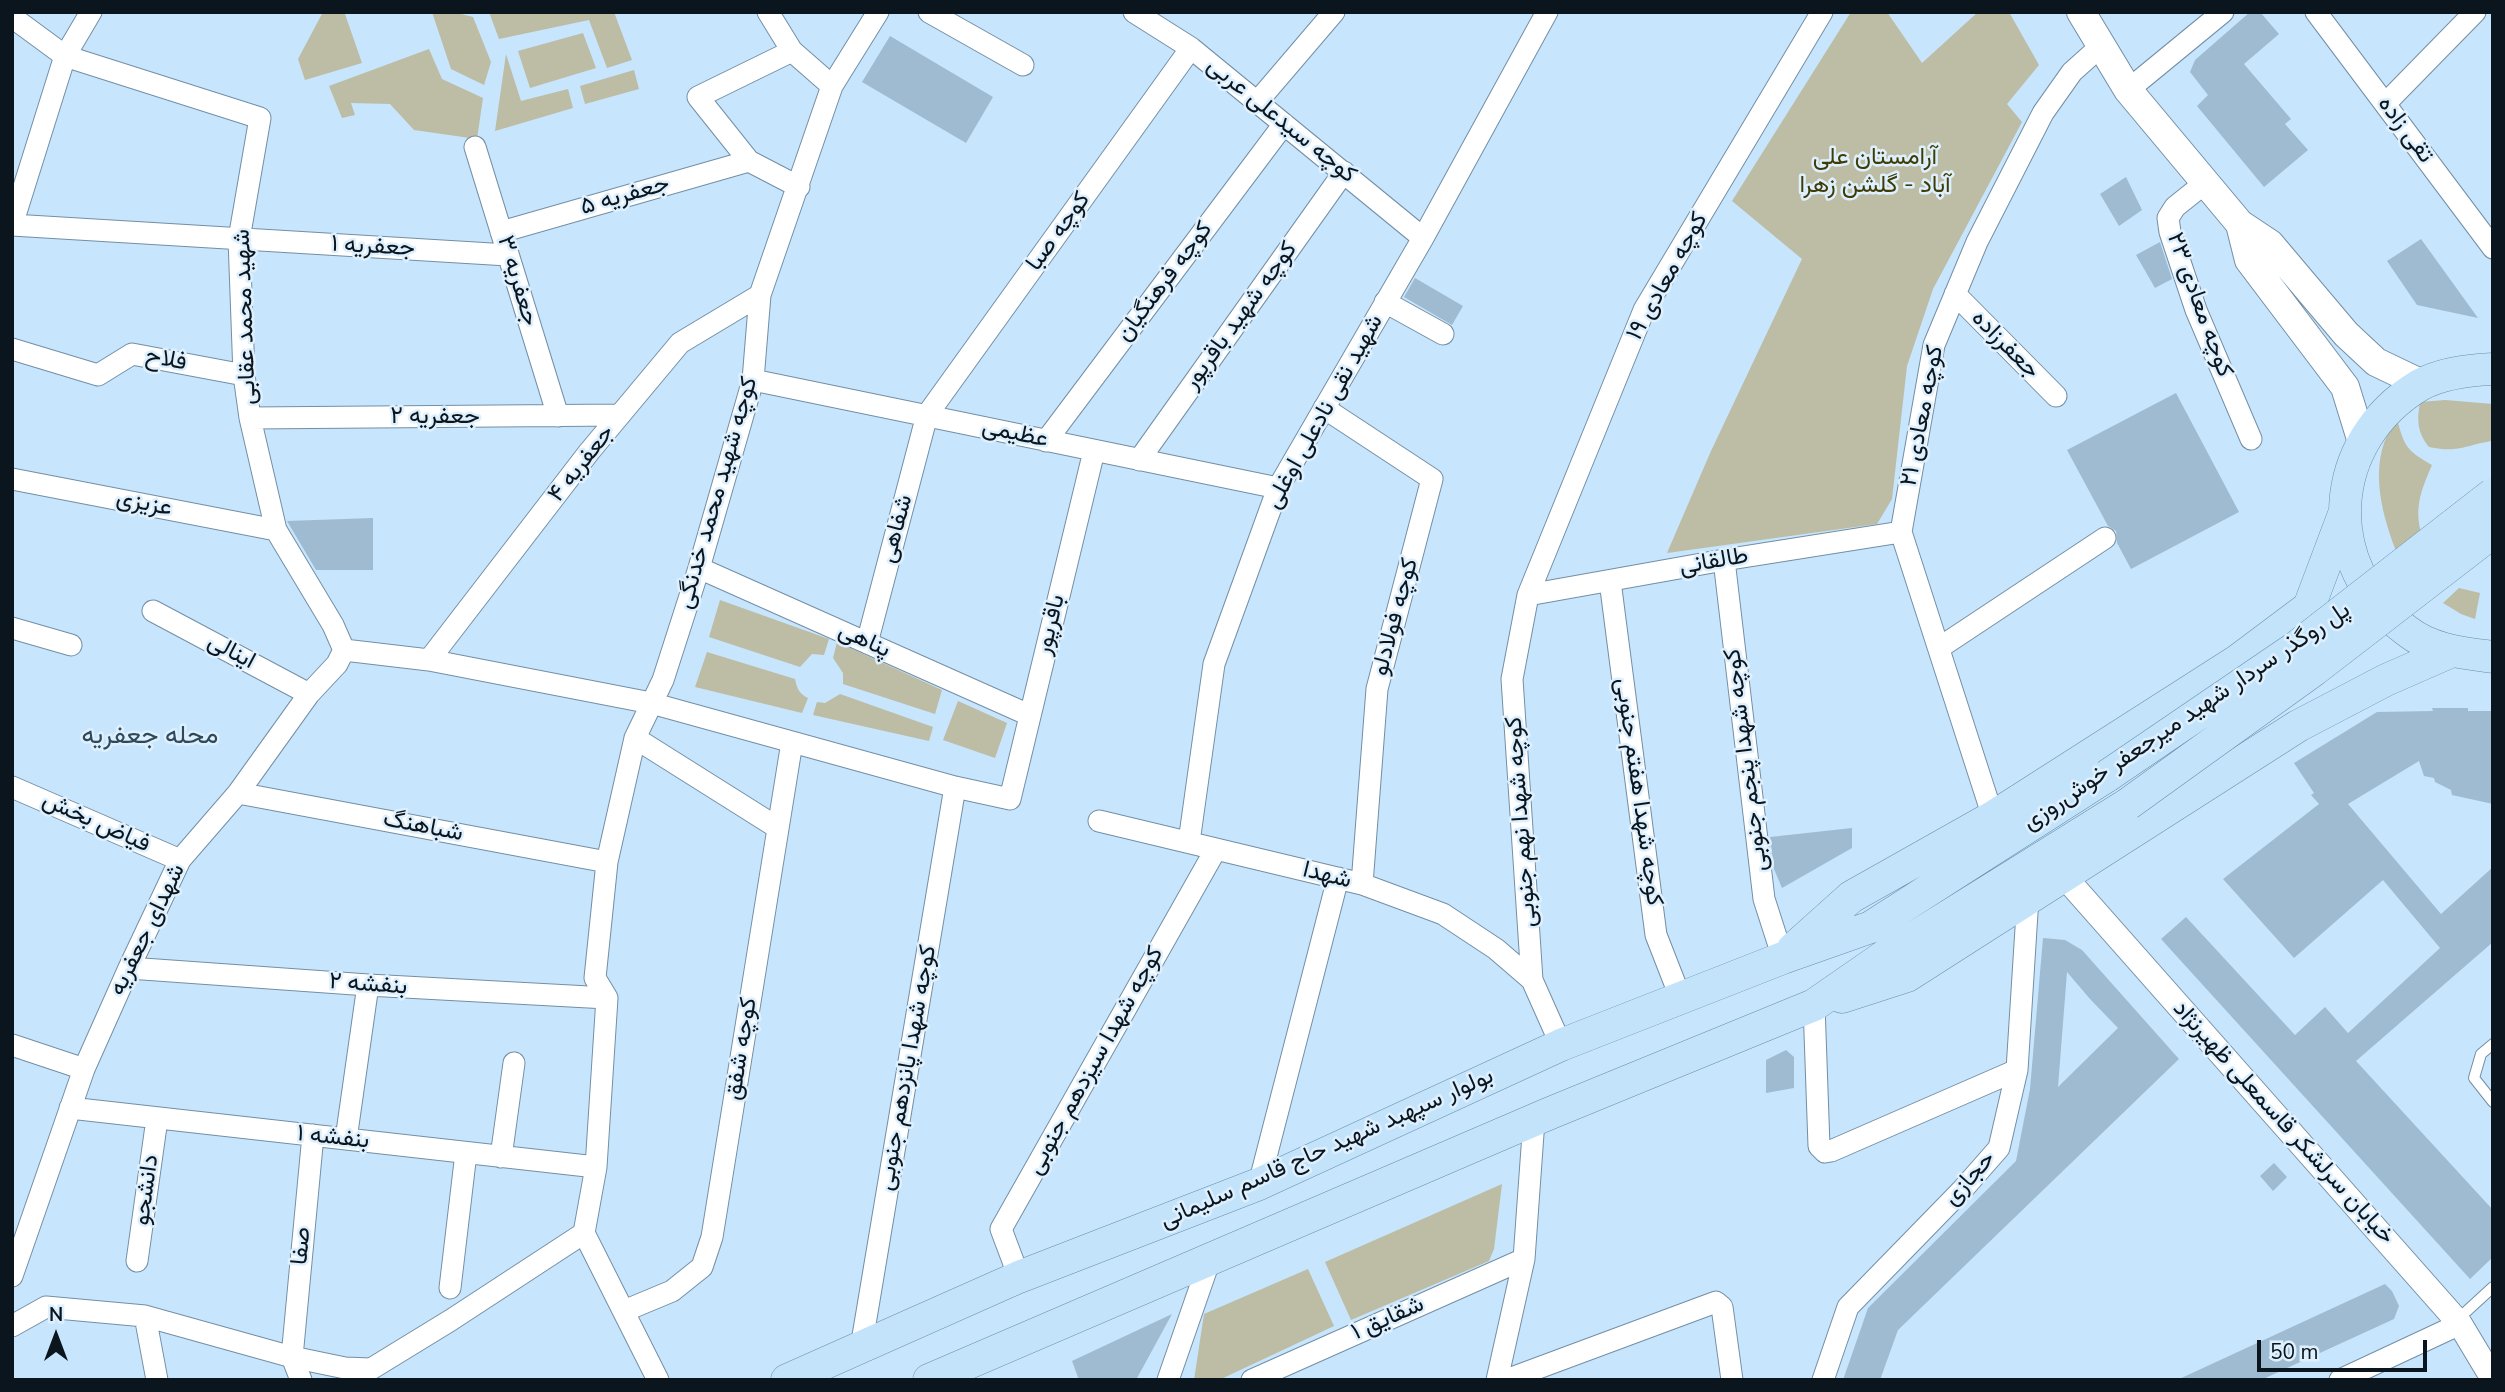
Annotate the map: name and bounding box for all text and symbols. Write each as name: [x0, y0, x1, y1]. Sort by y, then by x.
street label: کوچه سیدعلی عربی: [1200, 52, 1362, 190]
street label: تقی زاده: [2371, 91, 2439, 169]
park label: آرامستان علی آباد - گلشن زهرا: [1799, 144, 1951, 200]
street label: جعفریه ۵: [577, 170, 673, 222]
street label: کوچه صبا: [1021, 187, 1097, 277]
street label: کوچه معادی ۱۹: [1621, 208, 1715, 346]
street label: کوچه فرهنگیان: [1111, 216, 1219, 348]
street label: شهید محمد عقابی: [229, 229, 263, 405]
street label: کوچه معادی ۲۳: [2160, 229, 2238, 381]
street label: جعفریه ۱: [330, 230, 416, 264]
street label: جعفریه ۳: [490, 232, 544, 330]
street label: کوچه شهید باقرپور: [1178, 236, 1304, 396]
street label: جعفرزاده: [1965, 305, 2045, 385]
street label: شهید نقی نادعلی اوغلی: [1260, 310, 1390, 514]
street label: فلاح: [143, 342, 189, 378]
street label: کوچه معادی ۲۱: [1895, 343, 1951, 489]
street label: کوچه شهید محمد خدنگی: [671, 374, 765, 612]
street label: جعفریه ۲: [390, 403, 480, 431]
street label: عظیمی: [979, 413, 1051, 455]
street label: جعفریه ۴: [543, 419, 621, 509]
street label: عزیزی: [114, 484, 174, 524]
street label: شفاهی: [874, 492, 920, 566]
street label: طالقانی: [1677, 542, 1751, 582]
street label: کوچه فولادلو: [1367, 555, 1425, 679]
street label: باقرپور: [1030, 592, 1072, 658]
street label: پل روگذر سردار شهید میرجعفر خوش‌روزی: [2018, 596, 2356, 838]
street label: پناهی: [833, 617, 895, 665]
street label: اینالی: [202, 628, 260, 676]
street label: کوچه شهدا پنجم جنوبی: [1719, 647, 1775, 873]
street label: کوچه شهدا هفتم جنوبی: [1608, 676, 1668, 908]
street label: کوچه شهدا نهم جنوبی: [1500, 716, 1544, 928]
district label: محله جعفریه: [82, 721, 218, 753]
street label: فیاض بخش: [38, 786, 154, 860]
street label: شباهنگ: [381, 805, 465, 849]
street label: شهدا: [1300, 856, 1354, 896]
street label: شهدای جعفریه: [104, 859, 192, 1001]
street label: کوچه شهدا سیزدهم جنوبی: [1021, 942, 1171, 1180]
street label: کوچه شهدا پانزدهم جنوبی: [872, 943, 944, 1193]
street label: بنفشه ۲: [328, 968, 408, 1002]
street label: خیابان سرلشکر قاسمعلی ظهیرنژاد: [2166, 995, 2400, 1251]
street label: کوچه شفق: [720, 996, 764, 1102]
street label: بولوار سپهبد شهید حاج قاسم سلیمانی: [1156, 1062, 1498, 1236]
street label: بنفشه ۱: [295, 1120, 371, 1156]
street label: حجازی: [1938, 1146, 2002, 1212]
street label: دانشجو: [128, 1153, 166, 1227]
street label: صفا: [286, 1226, 318, 1266]
street label: شقایق ۱: [1347, 1290, 1429, 1348]
north arrow: [21, 1301, 91, 1371]
text: N: [49, 1302, 63, 1328]
scale bar: [2260, 1326, 2430, 1370]
text: 50 m: [2270, 1338, 2319, 1366]

